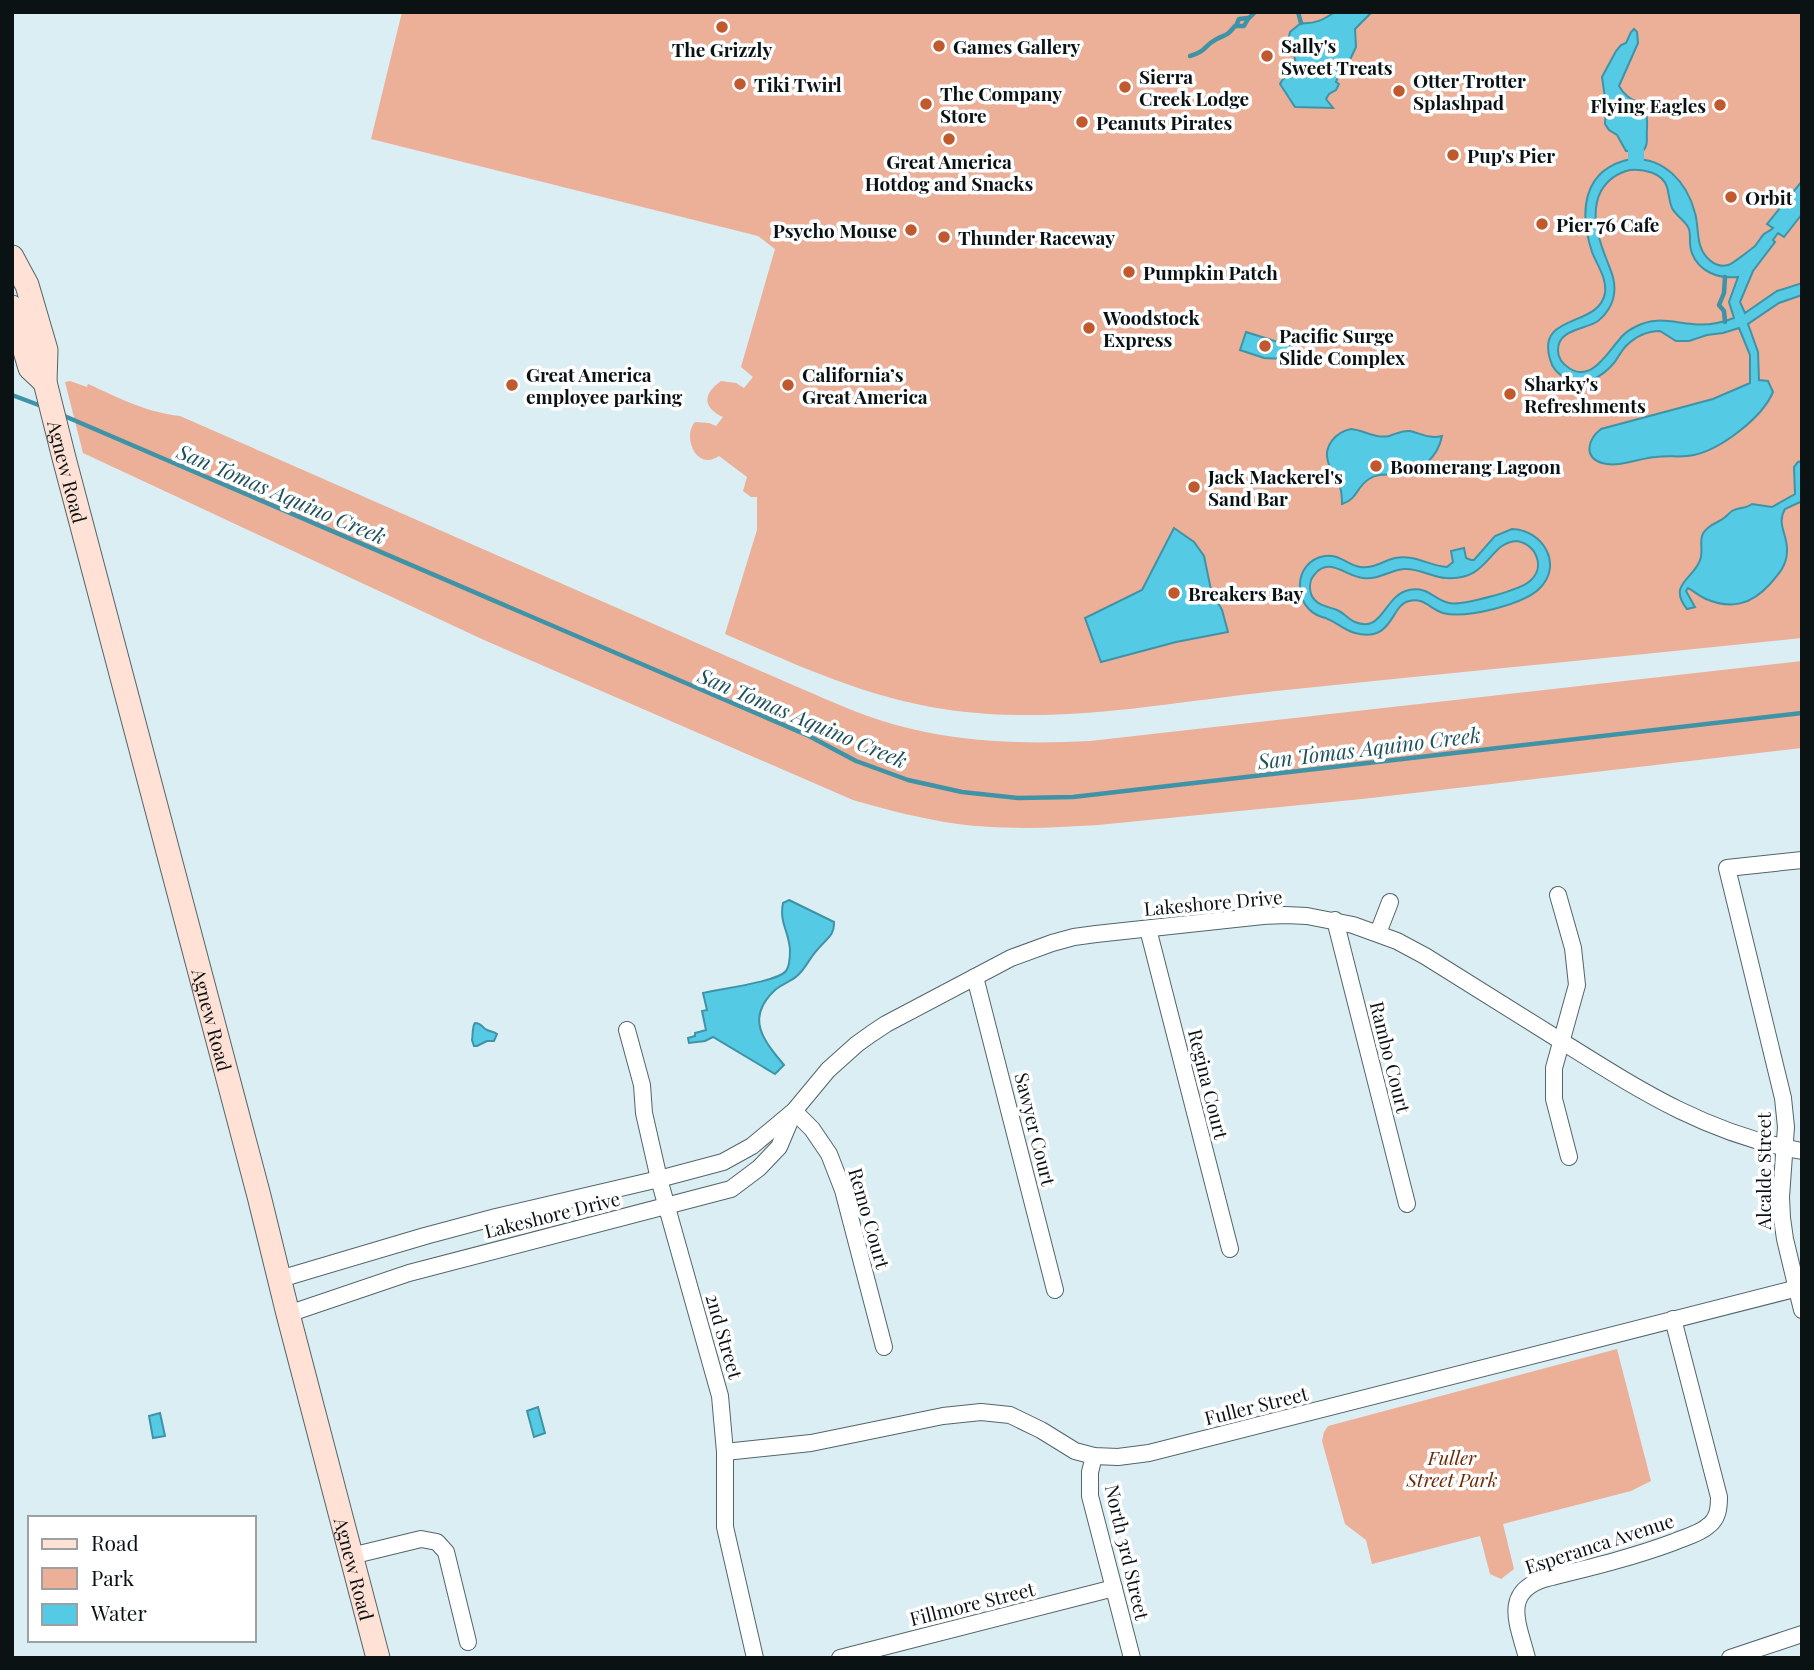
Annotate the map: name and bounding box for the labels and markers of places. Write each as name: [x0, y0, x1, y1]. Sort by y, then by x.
marker: The Grizzly: [714, 19, 730, 35]
place label: Sally's Sweet Treats: [1281, 32, 1393, 80]
place label: Games Gallery: [953, 33, 1081, 59]
place label: The Grizzly: [672, 36, 773, 62]
marker: Games Gallery: [931, 38, 947, 54]
marker: Sally's Sweet Treats: [1259, 48, 1275, 64]
place label: Sierra Creek Lodge: [1139, 63, 1249, 111]
place label: Otter Trotter Splashpad: [1413, 67, 1526, 115]
place label: Tiki Twirl: [754, 71, 842, 97]
marker: Tiki Twirl: [732, 76, 748, 92]
marker: Sierra Creek Lodge: [1117, 79, 1133, 95]
place label: The Company Store: [940, 80, 1062, 128]
marker: Otter Trotter Splashpad: [1391, 83, 1407, 99]
place label: Flying Eagles: [1590, 92, 1706, 118]
marker: The Company Store: [918, 96, 934, 112]
marker: Flying Eagles: [1712, 97, 1728, 113]
place label: Peanuts Pirates: [1096, 109, 1232, 135]
marker: Peanuts Pirates: [1074, 114, 1090, 130]
marker: Great America Hotdog and Snacks: [941, 131, 957, 147]
place label: Pup's Pier: [1467, 142, 1555, 168]
marker: Pup's Pier: [1445, 147, 1461, 163]
place label: Great America Hotdog and Snacks: [865, 148, 1033, 196]
place label: Orbit: [1745, 184, 1793, 210]
marker: Orbit: [1723, 189, 1739, 205]
place label: Pier 76 Cafe: [1556, 211, 1659, 237]
marker: Pier 76 Cafe: [1534, 216, 1550, 232]
place label: Psycho Mouse: [773, 217, 897, 243]
marker: Psycho Mouse: [903, 222, 919, 238]
place label: Thunder Raceway: [958, 224, 1115, 250]
marker: Thunder Raceway: [936, 229, 952, 245]
place label: Pumpkin Patch: [1143, 259, 1278, 285]
marker: Pumpkin Patch: [1121, 264, 1137, 280]
place label: Woodstock Express: [1102, 304, 1200, 352]
marker: Woodstock Express: [1081, 320, 1097, 336]
place label: Pacific Surge Slide Complex: [1279, 322, 1406, 370]
marker: Pacific Surge Slide Complex: [1257, 338, 1273, 354]
place label: Great America employee parking: [526, 361, 683, 409]
place label: California’s Great America: [802, 361, 928, 409]
place label: Sharky's Refreshments: [1524, 370, 1646, 418]
marker: Great America employee parking: [504, 377, 520, 393]
marker: California’s Great America: [780, 377, 796, 393]
marker: Sharky's Refreshments: [1502, 386, 1518, 402]
place label: Boomerang Lagoon: [1390, 453, 1561, 479]
marker: Boomerang Lagoon: [1368, 458, 1384, 474]
place label: Jack Mackerel's Sand Bar: [1207, 463, 1343, 511]
marker: Jack Mackerel's Sand Bar: [1186, 479, 1202, 495]
place label: Breakers Bay: [1188, 580, 1303, 606]
marker: Breakers Bay: [1166, 585, 1182, 601]

